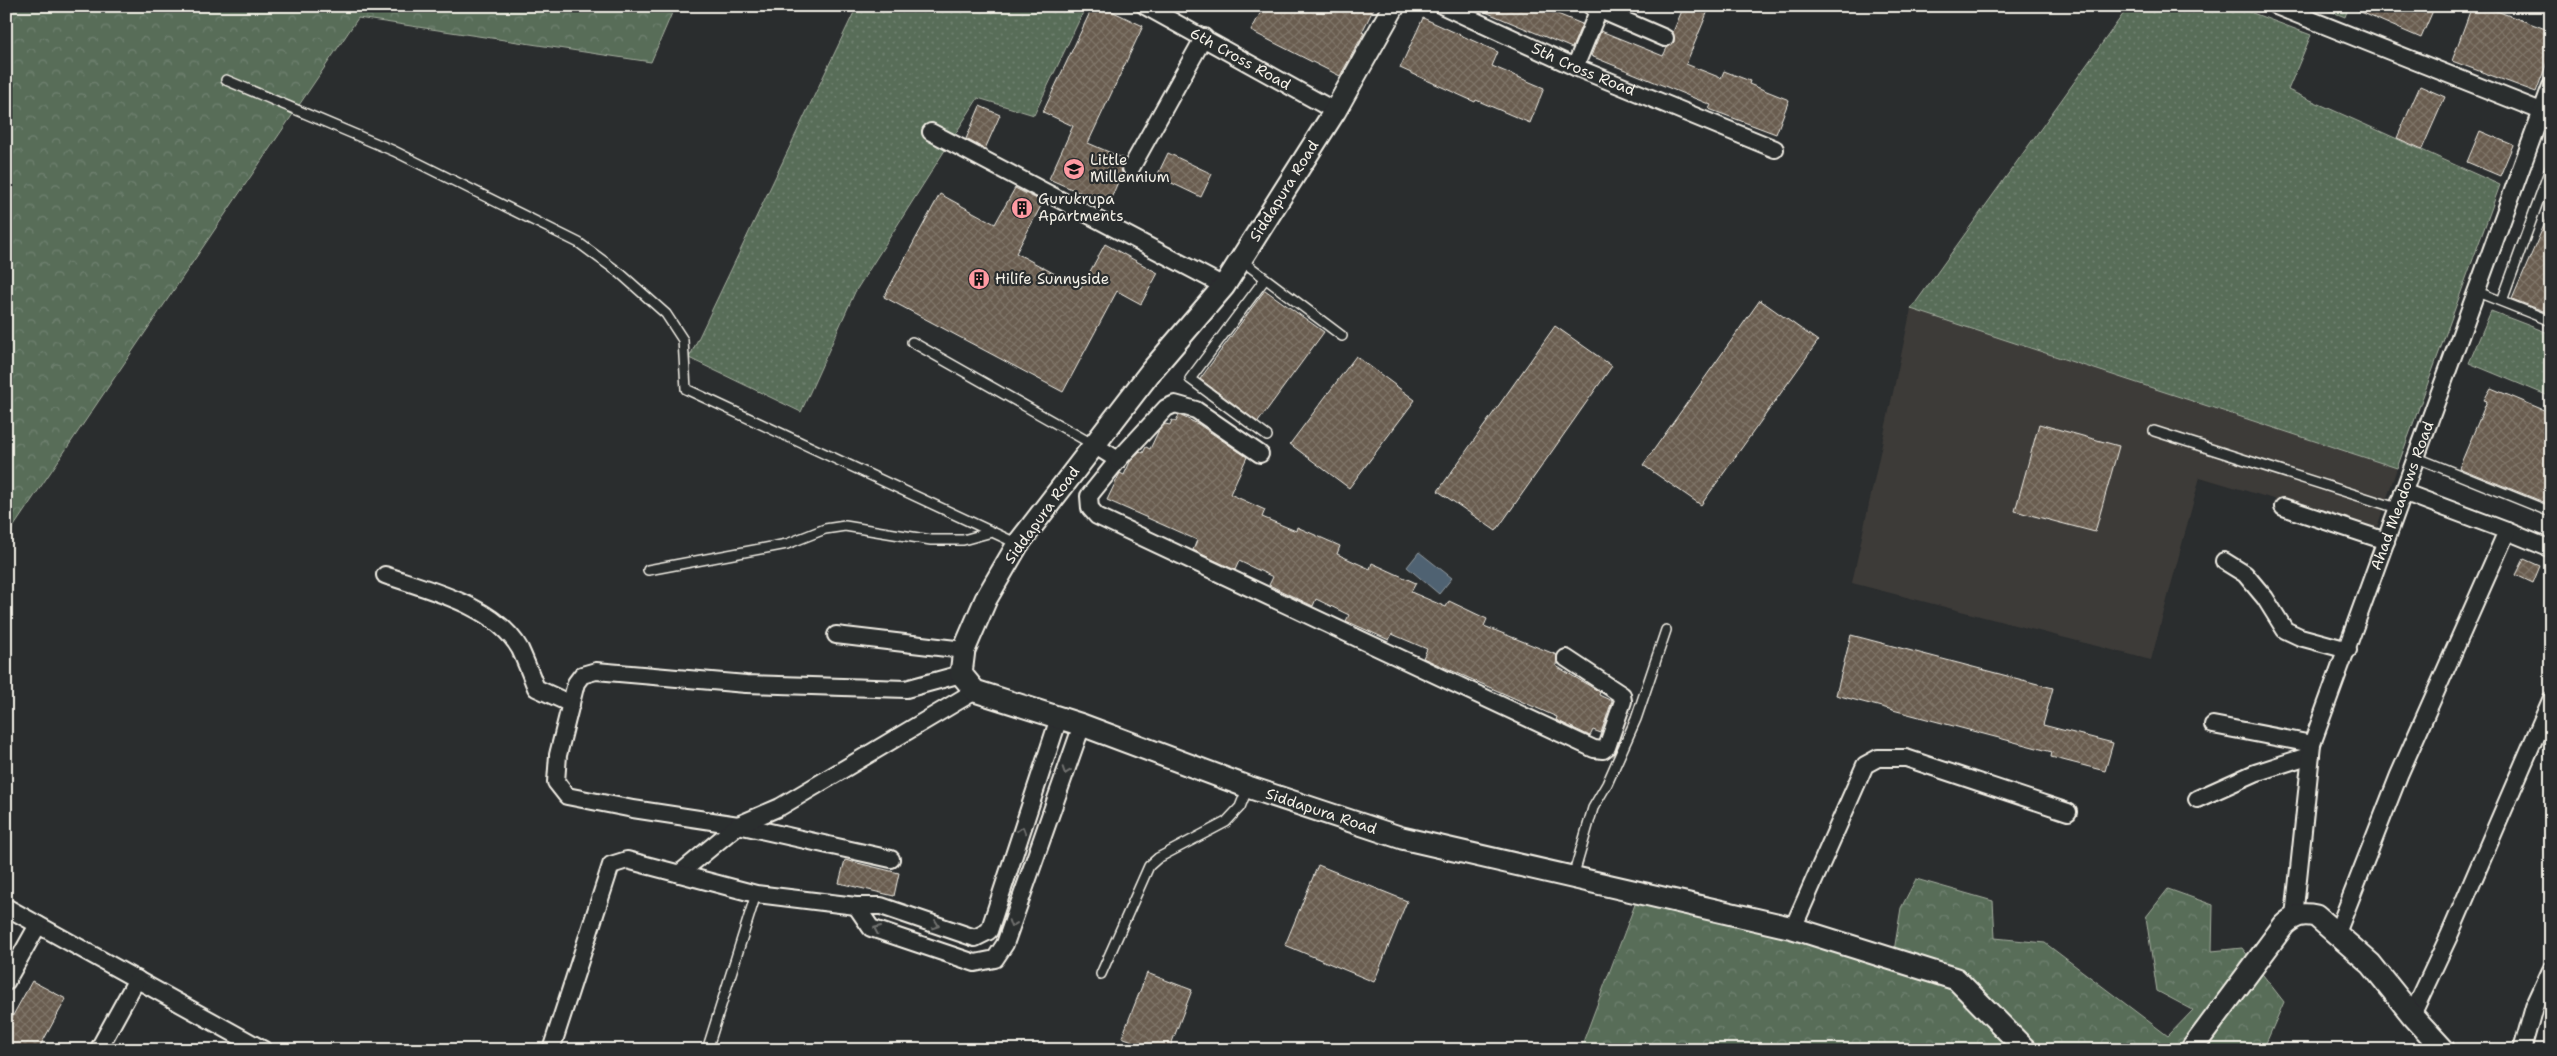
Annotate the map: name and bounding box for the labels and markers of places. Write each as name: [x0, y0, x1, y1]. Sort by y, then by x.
place label: Little Millennium: [1090, 150, 1170, 187]
school or university icon: Little Millennium: [1062, 157, 1086, 181]
place label: Gurukrupa Apartments: [1038, 189, 1124, 226]
building icon: Gurukrupa Apartments: [1010, 196, 1034, 220]
building icon: Hilife Sunnyside: [967, 267, 991, 291]
place label: Hilife Sunnyside: [995, 269, 1109, 289]

